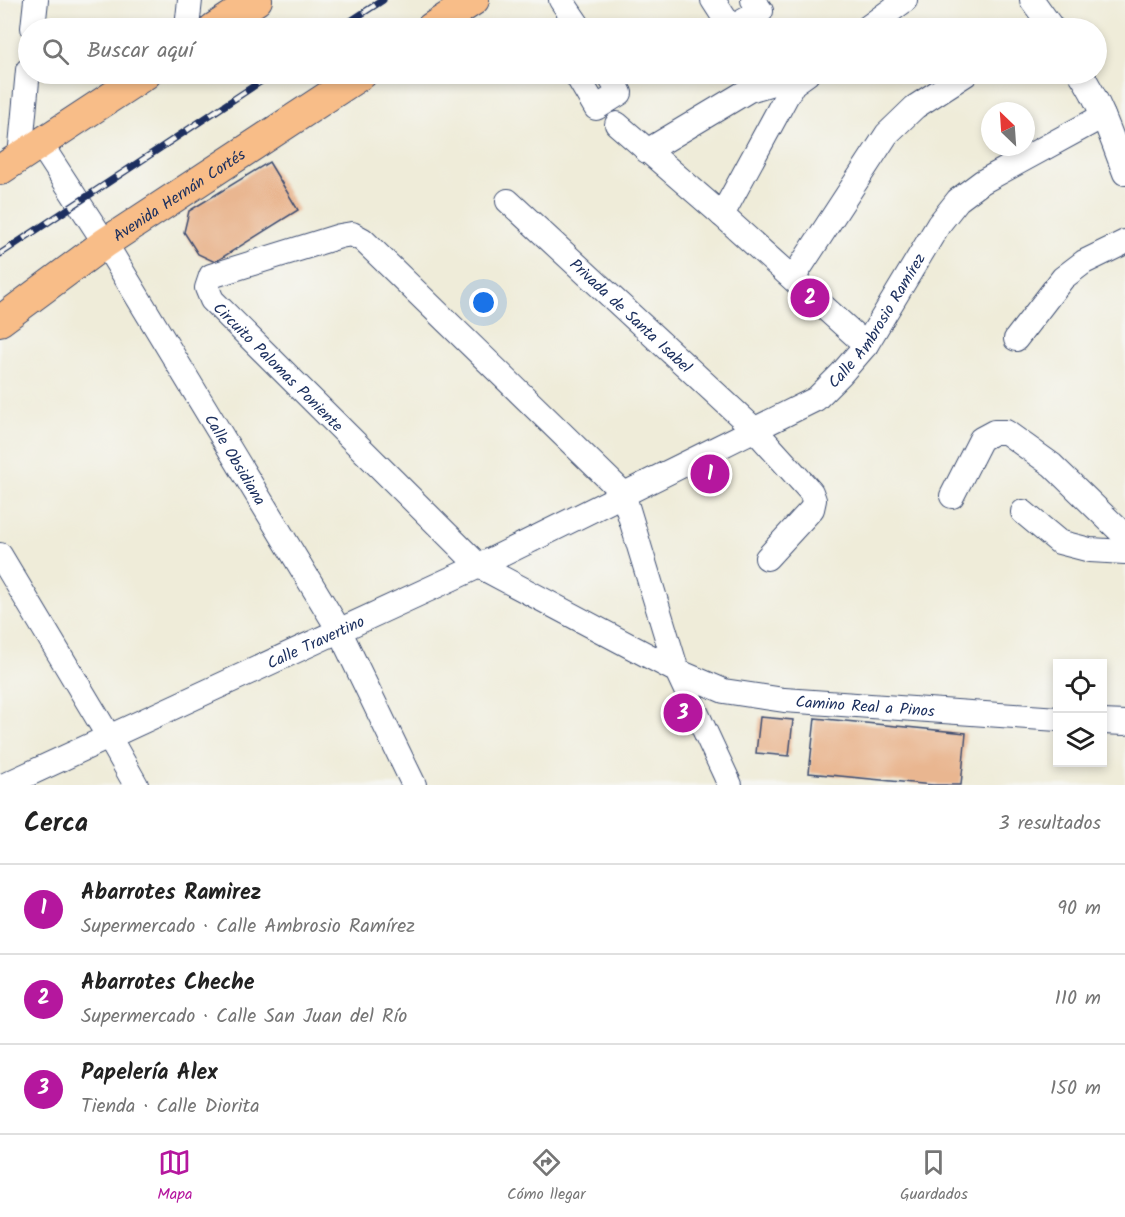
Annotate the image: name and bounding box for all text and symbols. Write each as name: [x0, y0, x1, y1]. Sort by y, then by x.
search box: [18, 18, 1107, 84]
text: Buscar aquí: [87, 34, 194, 69]
icon: search: [39, 35, 72, 68]
north arrow: [981, 102, 1035, 156]
street label: Avenida Hernán Cortés: [108, 143, 251, 249]
street label: Calle Ambrosio Ramírez: [822, 249, 933, 395]
street label: Privada de Santa Isabel: [563, 253, 697, 380]
pin: 2: [790, 276, 830, 320]
your location: [469, 288, 498, 317]
street label: Circuito Palomas Poniente: [207, 297, 349, 438]
street label: Calle Obsidiana: [197, 410, 272, 510]
pin: 1: [690, 452, 730, 496]
street label: Calle Travertino: [263, 610, 369, 676]
map controls: [1053, 659, 1107, 767]
button: locate: [1053, 659, 1107, 713]
pin: 3: [664, 690, 702, 736]
street label: Camino Real a Pinos: [795, 690, 936, 724]
button: layers: [1053, 713, 1107, 767]
text: Cerca: [24, 803, 88, 845]
text: 3 resultados: [998, 808, 1101, 840]
text: Abarrotes Ramirez: [81, 876, 261, 911]
text: 1: [40, 893, 47, 925]
text: 90 m: [1057, 893, 1101, 925]
text: Supermercado · Calle Ambrosio Ramírez: [81, 911, 415, 943]
text: Abarrotes Cheche: [81, 966, 255, 1001]
text: 2: [38, 983, 49, 1015]
text: 110 m: [1055, 983, 1101, 1015]
text: Supermercado · Calle San Juan del Río: [81, 1001, 407, 1033]
text: Papelería Alex: [81, 1056, 218, 1091]
text: 3: [38, 1073, 49, 1105]
text: 150 m: [1050, 1073, 1101, 1105]
text: Tienda · Calle Diorita: [81, 1091, 260, 1123]
tab: Mapa: [157, 1146, 192, 1207]
tab: Cómo llegar: [507, 1146, 586, 1207]
tab: Guardados: [900, 1146, 968, 1207]

